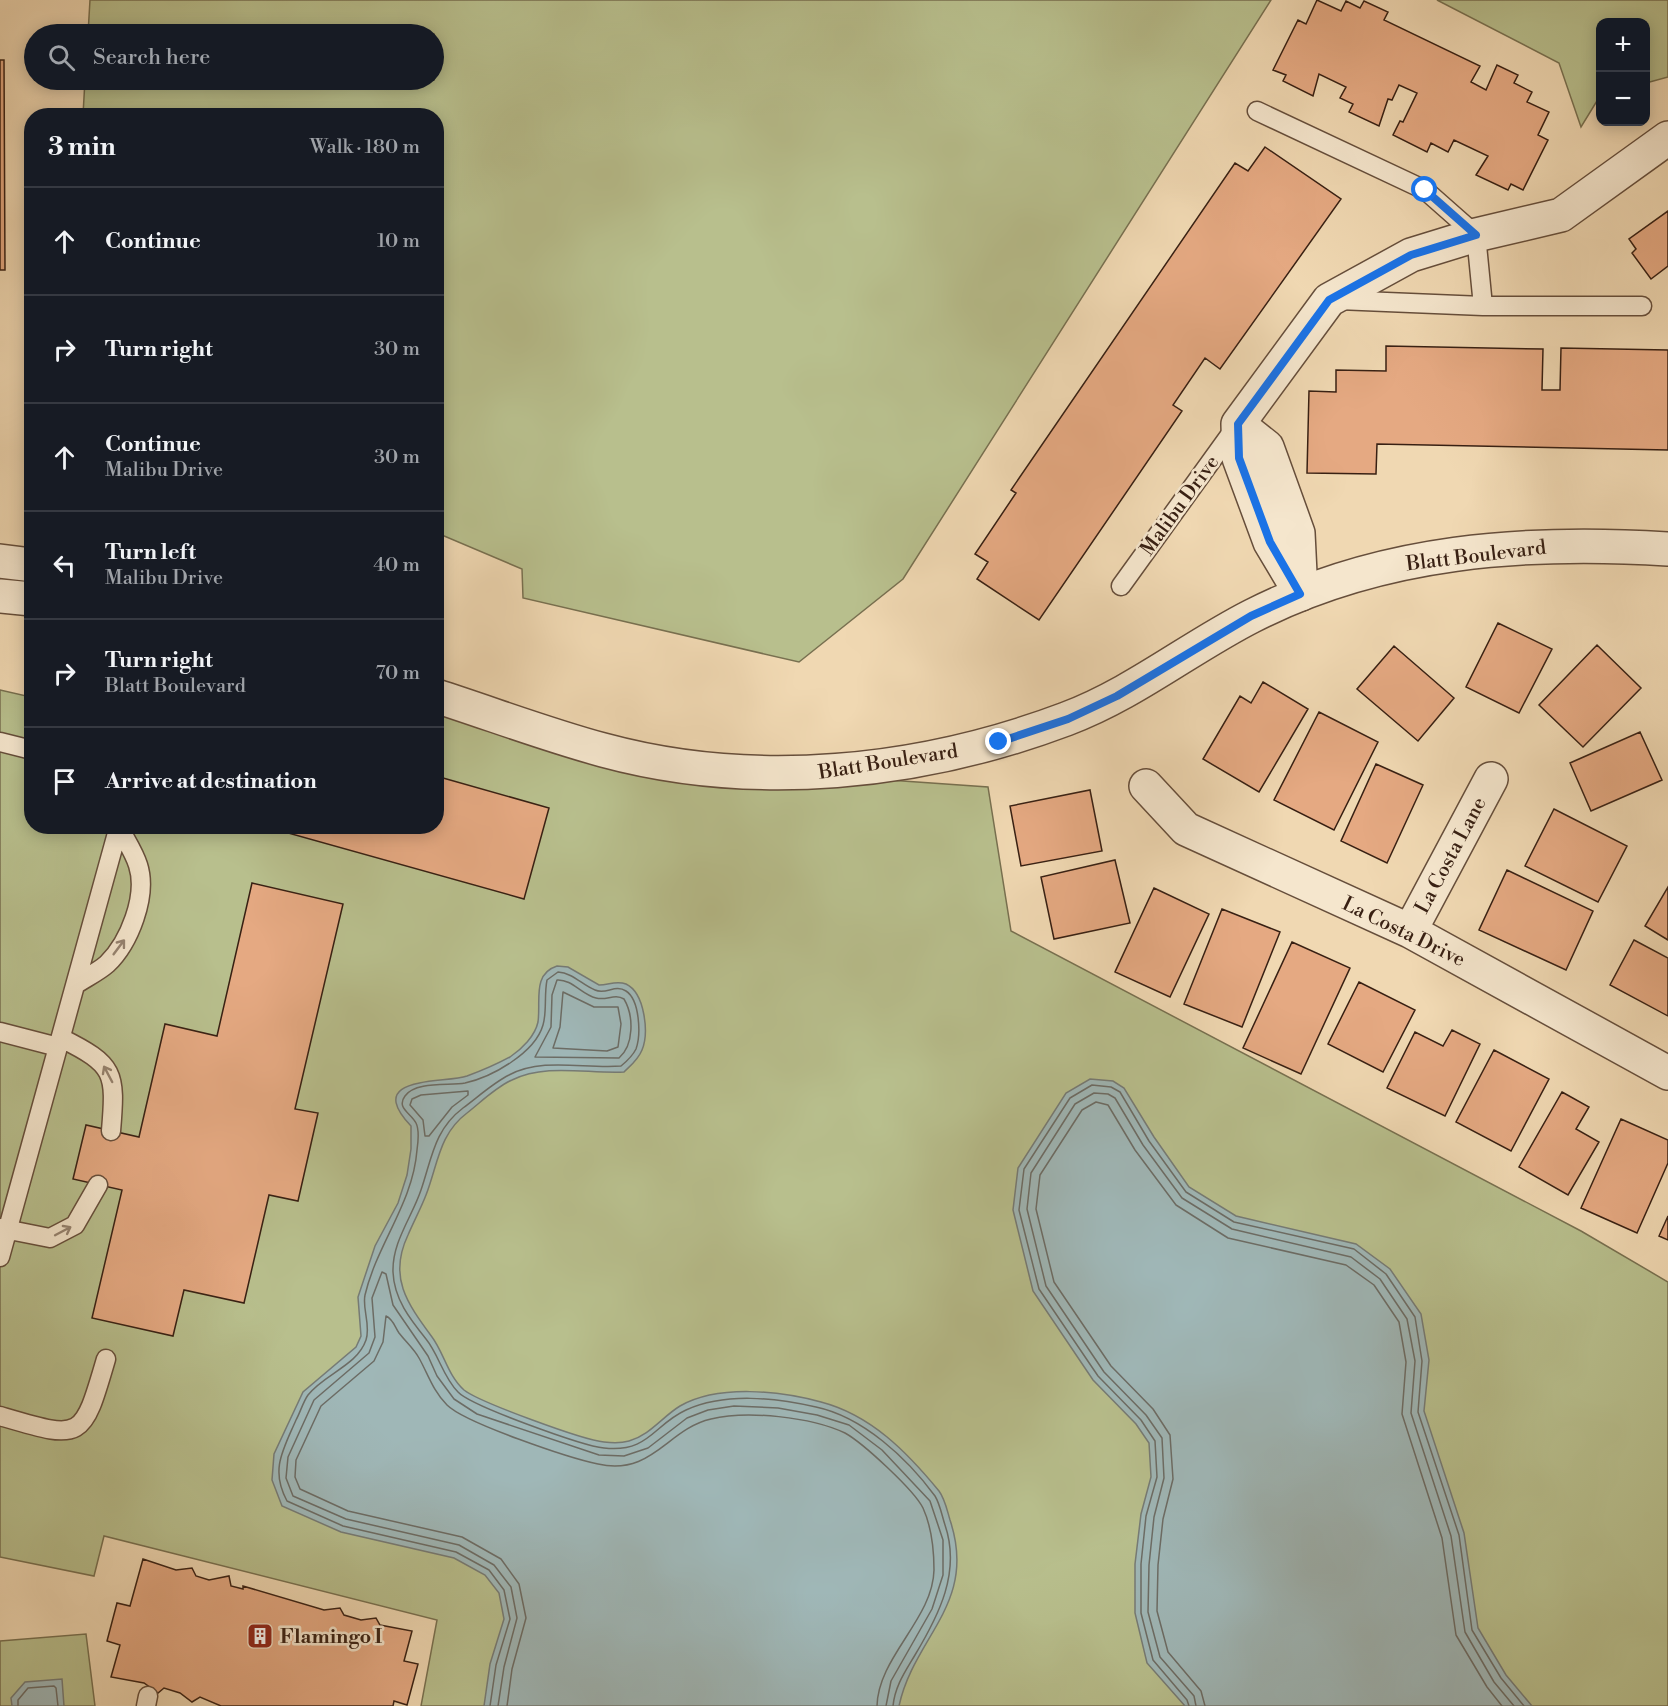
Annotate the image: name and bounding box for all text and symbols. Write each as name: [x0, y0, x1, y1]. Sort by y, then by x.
map controls: [1596, 18, 1650, 126]
button: +: [1596, 18, 1650, 72]
search box: [24, 24, 444, 90]
icon: search: [45, 41, 78, 74]
text: Search here: [93, 44, 210, 71]
button: −: [1596, 72, 1650, 126]
text: 3 min: [48, 131, 116, 163]
text: Walk · 180 m: [310, 135, 420, 160]
route start: [1411, 176, 1437, 202]
icon: ahead: [48, 225, 81, 258]
text: Continue: [105, 228, 201, 255]
text: 10 m: [377, 229, 420, 254]
icon: right: [48, 333, 81, 366]
text: Turn right: [105, 336, 213, 363]
text: 30 m: [374, 337, 420, 362]
text: Continue: [105, 431, 201, 458]
icon: ahead: [48, 441, 81, 474]
text: 30 m: [374, 445, 420, 470]
street label: Malibu Drive: [1135, 451, 1225, 561]
text: Malibu Drive: [105, 458, 223, 483]
street label: Blatt Boulevard: [1404, 535, 1548, 578]
text: Turn left: [105, 539, 196, 566]
icon: left: [48, 549, 81, 582]
text: 40 m: [373, 553, 420, 578]
text: Malibu Drive: [105, 566, 223, 591]
text: Turn right: [105, 647, 213, 674]
icon: right: [48, 657, 81, 690]
text: 70 m: [376, 661, 420, 686]
text: Blatt Boulevard: [105, 674, 246, 699]
route end: [985, 728, 1011, 754]
street label: Blatt Boulevard: [816, 739, 960, 786]
icon: arrive: [48, 765, 81, 798]
text: Arrive at destination: [105, 768, 317, 795]
street label: La Costa Lane: [1410, 793, 1493, 918]
street label: La Costa Drive: [1338, 892, 1469, 973]
one-way arrow: [113, 940, 126, 956]
one-way arrow: [102, 1065, 114, 1083]
one-way arrow: [54, 1225, 71, 1237]
building icon: Flamingo I: [245, 1621, 275, 1651]
place label: Flamingo I: [280, 1625, 383, 1650]

